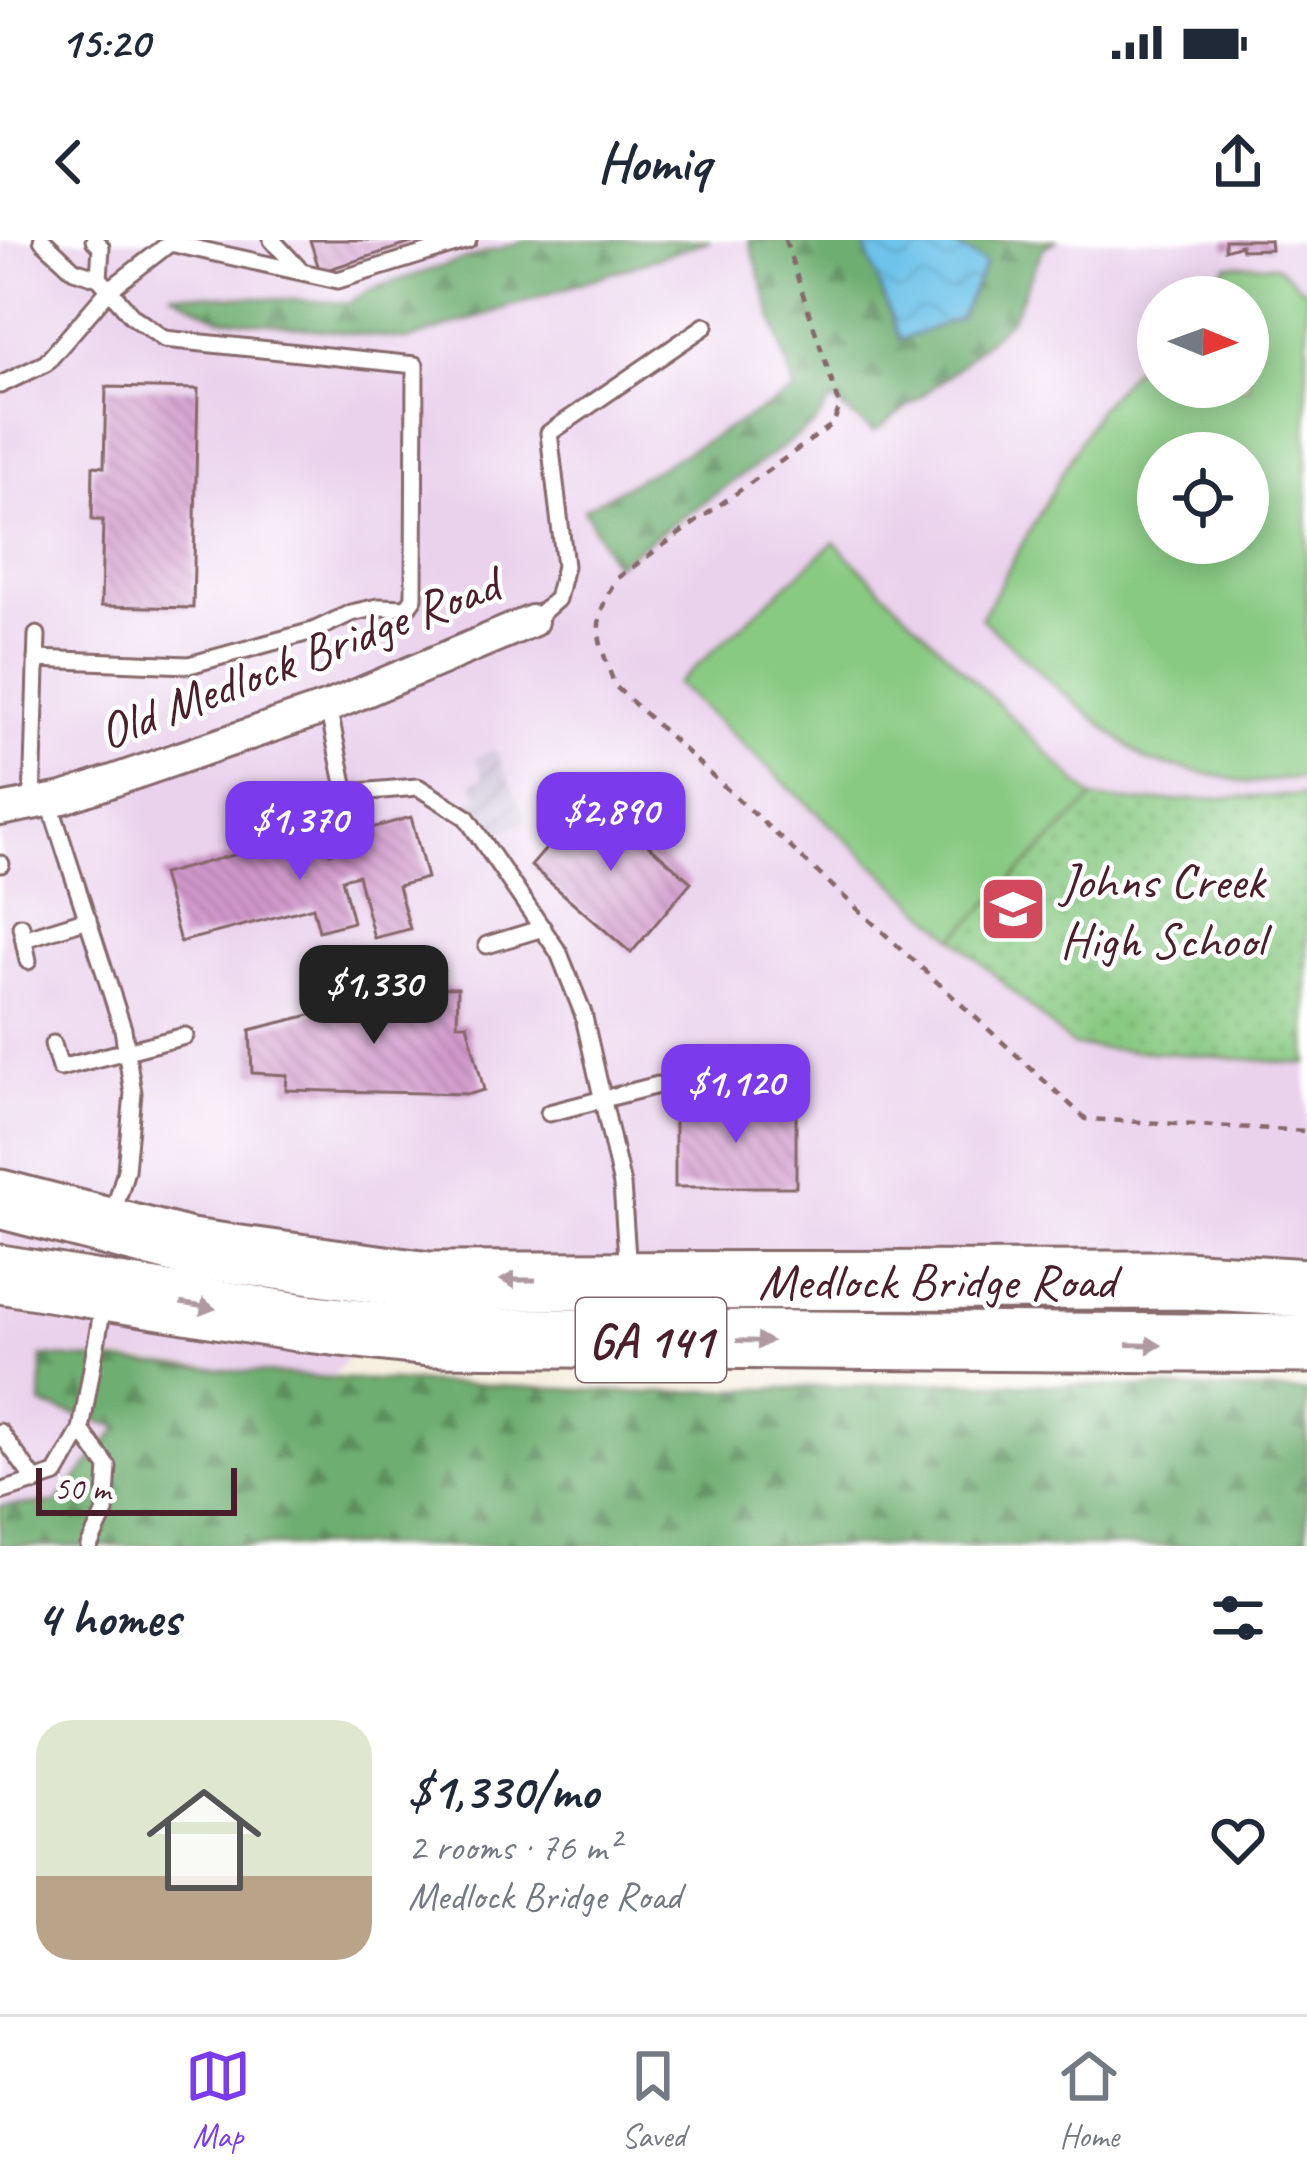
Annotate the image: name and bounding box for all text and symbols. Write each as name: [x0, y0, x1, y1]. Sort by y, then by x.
text: 15:20: [60, 14, 149, 71]
text: Homiq: [597, 128, 710, 196]
icon: back: [36, 129, 102, 195]
icon: share: [1205, 129, 1271, 195]
north arrow: [1137, 276, 1269, 408]
map controls: [1137, 276, 1269, 564]
button: locate: [1137, 432, 1269, 564]
street label: Old Medlock Bridge Road: [89, 550, 514, 764]
pin: $2,890: [513, 772, 709, 874]
pin: $1,370: [202, 781, 398, 883]
text: $2,890: [563, 786, 659, 835]
text: $1,370: [252, 795, 348, 844]
place label: Johns Creek High School: [1057, 849, 1273, 972]
school or university icon: Johns Creek High School: [978, 874, 1048, 944]
pin: $1,330: [276, 945, 472, 1047]
text: $1,330: [326, 959, 422, 1008]
pin: $1,120: [638, 1044, 834, 1146]
text: $1,120: [688, 1058, 784, 1107]
street label: Medlock Bridge Road: [758, 1249, 1124, 1313]
one-way arrow: [498, 1270, 536, 1290]
one-way arrow: [180, 1297, 218, 1316]
road number: GA 141: [576, 1298, 726, 1382]
one-way arrow: [736, 1331, 774, 1350]
one-way arrow: [1126, 1335, 1164, 1355]
scale bar: [36, 1462, 237, 1515]
text: 50 m: [54, 1468, 110, 1510]
icon: filters: [1205, 1585, 1271, 1651]
text: 4 homes: [36, 1586, 180, 1650]
text: $1,330/mo: [408, 1759, 598, 1823]
icon: home: [132, 1768, 276, 1912]
icon: heart: [1205, 1807, 1271, 1873]
text: 2 rooms · 76 m²: [408, 1823, 619, 1872]
text: Medlock Bridge Road: [408, 1872, 681, 1921]
tab: Map: [185, 2043, 251, 2157]
tab: Saved: [620, 2043, 686, 2157]
tab: Home: [1056, 2043, 1122, 2157]

